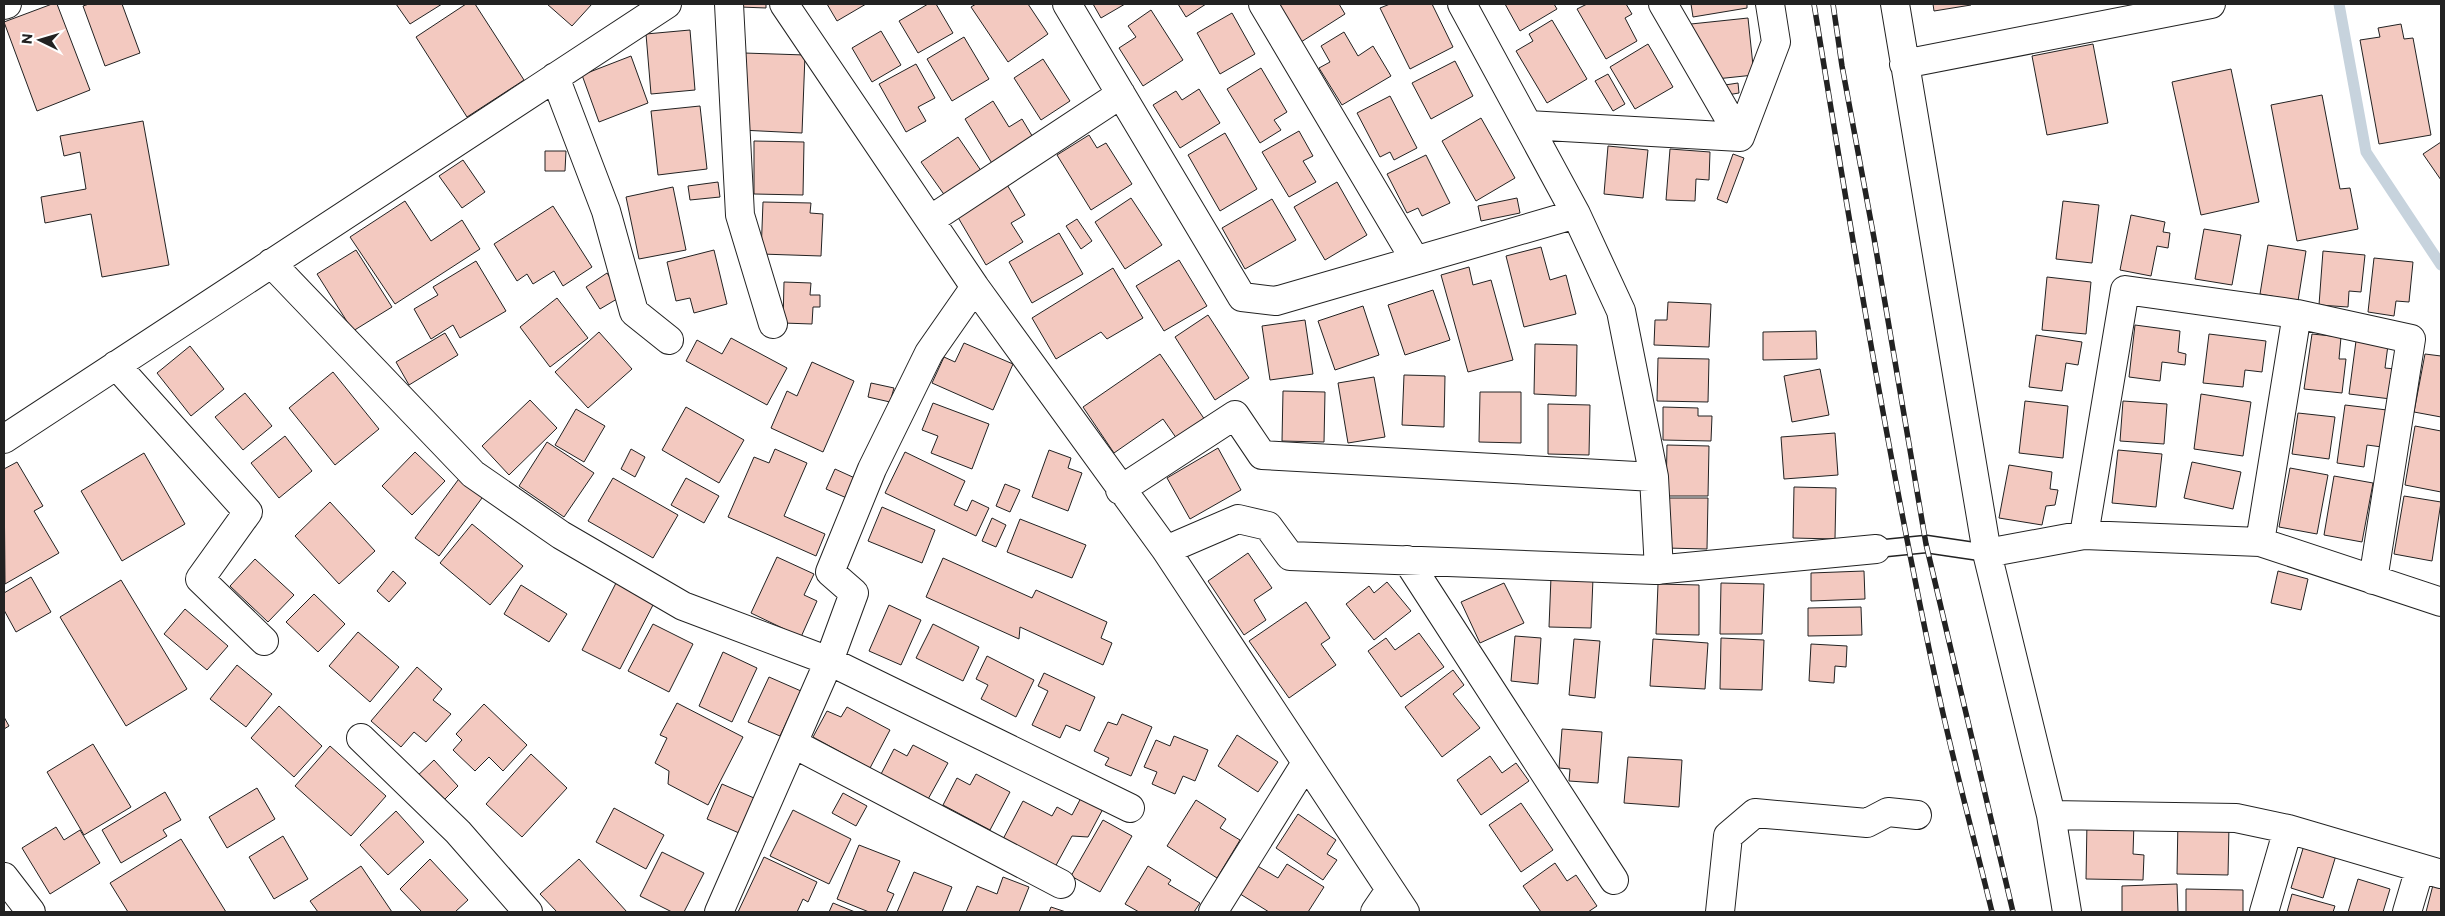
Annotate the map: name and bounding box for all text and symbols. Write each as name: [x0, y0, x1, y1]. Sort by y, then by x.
north arrow: [15, 15, 65, 65]
text: N: [18, 33, 35, 45]

